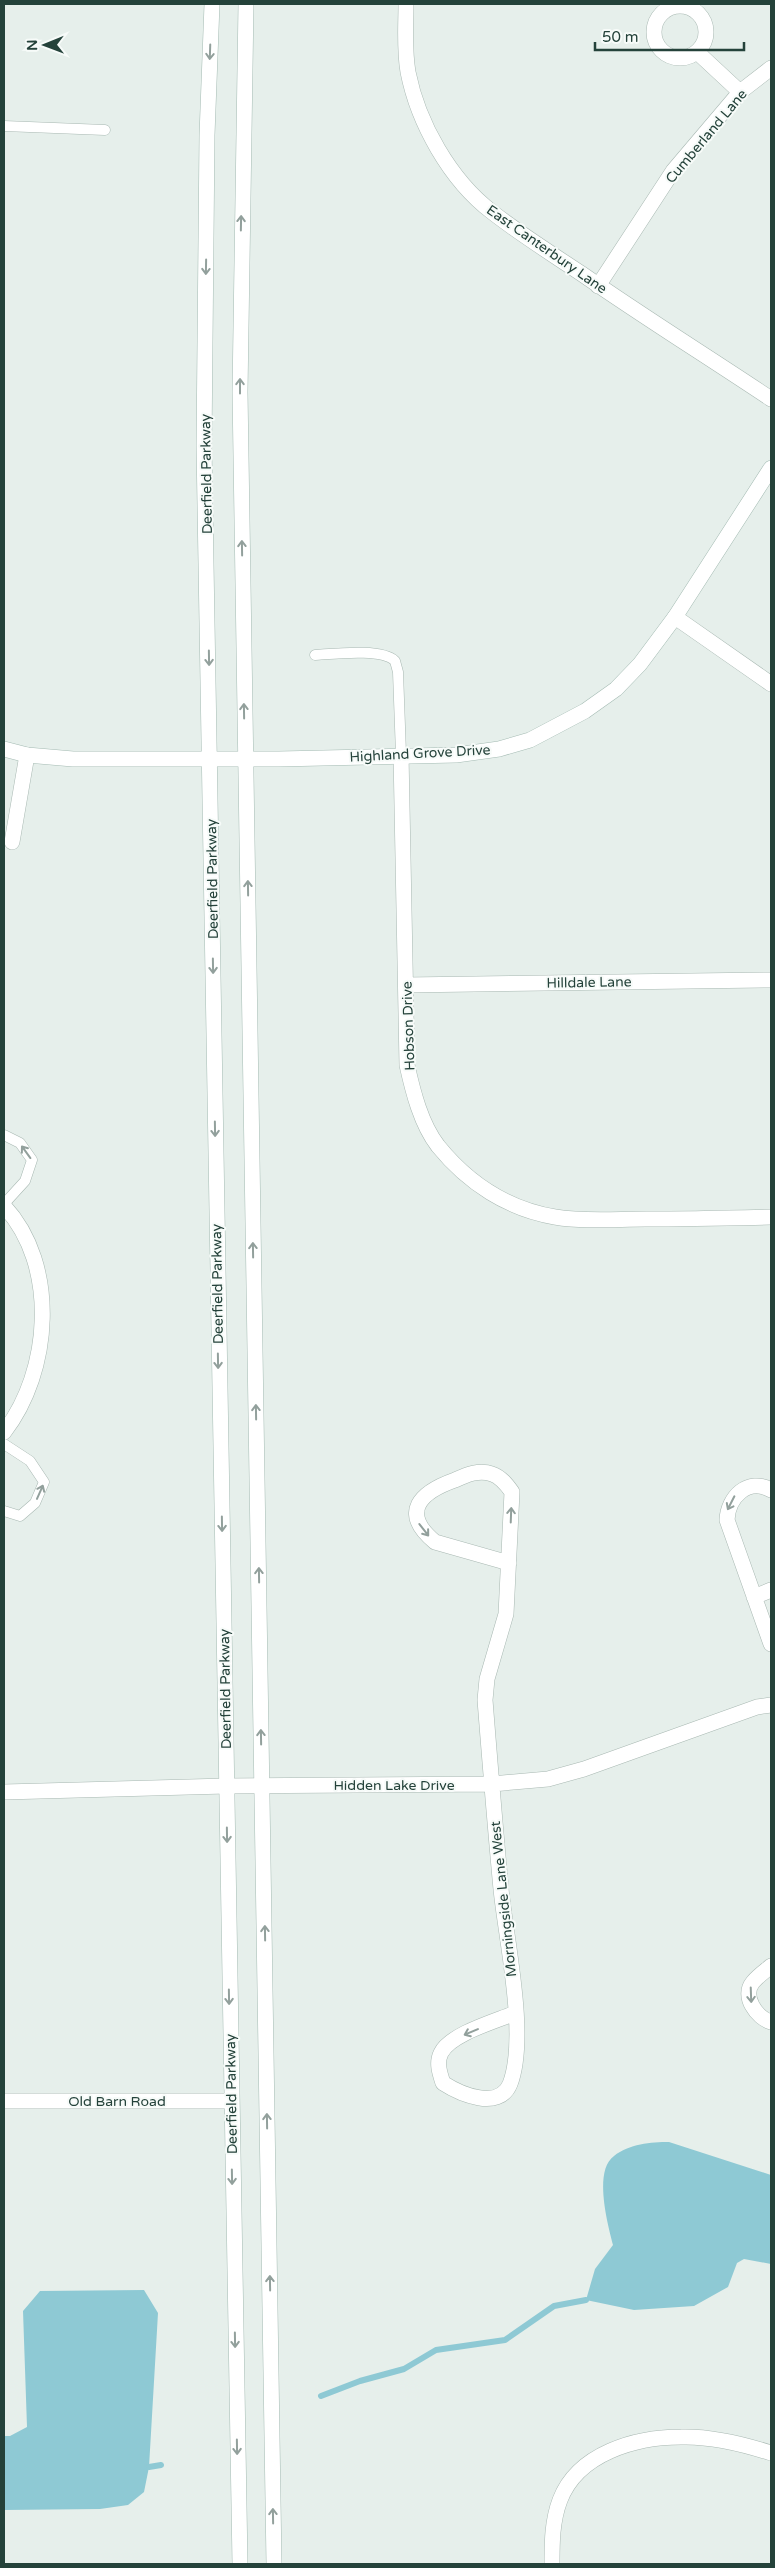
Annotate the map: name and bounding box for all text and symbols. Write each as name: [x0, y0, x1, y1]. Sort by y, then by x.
north arrow: [20, 20, 70, 70]
scale bar: [595, 20, 744, 52]
text: 50 m: [602, 28, 639, 46]
text: N: [24, 39, 41, 51]
one-way arrow: [205, 44, 215, 60]
street label: Cumberland Lane: [662, 86, 751, 187]
street label: East Canterbury Lane: [483, 201, 610, 297]
one-way arrow: [236, 216, 246, 232]
one-way arrow: [201, 259, 211, 275]
one-way arrow: [235, 378, 245, 394]
street label: Deerfield Parkway: [197, 413, 216, 534]
one-way arrow: [237, 541, 247, 557]
one-way arrow: [204, 650, 213, 666]
one-way arrow: [239, 703, 249, 720]
street label: Highland Grove Drive: [349, 741, 491, 766]
street label: Deerfield Parkway: [203, 818, 222, 939]
one-way arrow: [243, 881, 253, 897]
one-way arrow: [208, 958, 218, 974]
street label: Hilldale Lane: [546, 973, 632, 992]
street label: Hobson Drive: [398, 981, 419, 1071]
one-way arrow: [210, 1120, 220, 1137]
one-way arrow: [21, 1145, 31, 1159]
street label: Deerfield Parkway: [208, 1223, 227, 1344]
one-way arrow: [249, 1242, 258, 1258]
one-way arrow: [213, 1352, 223, 1369]
one-way arrow: [251, 1405, 261, 1421]
one-way arrow: [35, 1485, 45, 1500]
one-way arrow: [726, 1495, 735, 1510]
one-way arrow: [506, 1507, 516, 1523]
one-way arrow: [217, 1515, 226, 1531]
one-way arrow: [418, 1524, 429, 1537]
one-way arrow: [254, 1567, 264, 1583]
street label: Deerfield Parkway: [216, 1628, 235, 1749]
one-way arrow: [257, 1729, 266, 1745]
street label: Hidden Lake Drive: [333, 1777, 455, 1794]
street label: Morningside Lane West: [487, 1820, 520, 1978]
one-way arrow: [222, 1826, 232, 1843]
one-way arrow: [260, 1925, 270, 1942]
one-way arrow: [746, 1986, 756, 2002]
one-way arrow: [224, 1989, 234, 2005]
one-way arrow: [464, 2028, 479, 2038]
street label: Deerfield Parkway: [222, 2033, 241, 2154]
street label: Old Barn Road: [68, 2093, 166, 2110]
one-way arrow: [263, 2113, 272, 2129]
one-way arrow: [227, 2169, 237, 2185]
one-way arrow: [265, 2275, 275, 2292]
one-way arrow: [230, 2332, 239, 2348]
one-way arrow: [232, 2438, 241, 2454]
one-way arrow: [268, 2508, 278, 2524]

